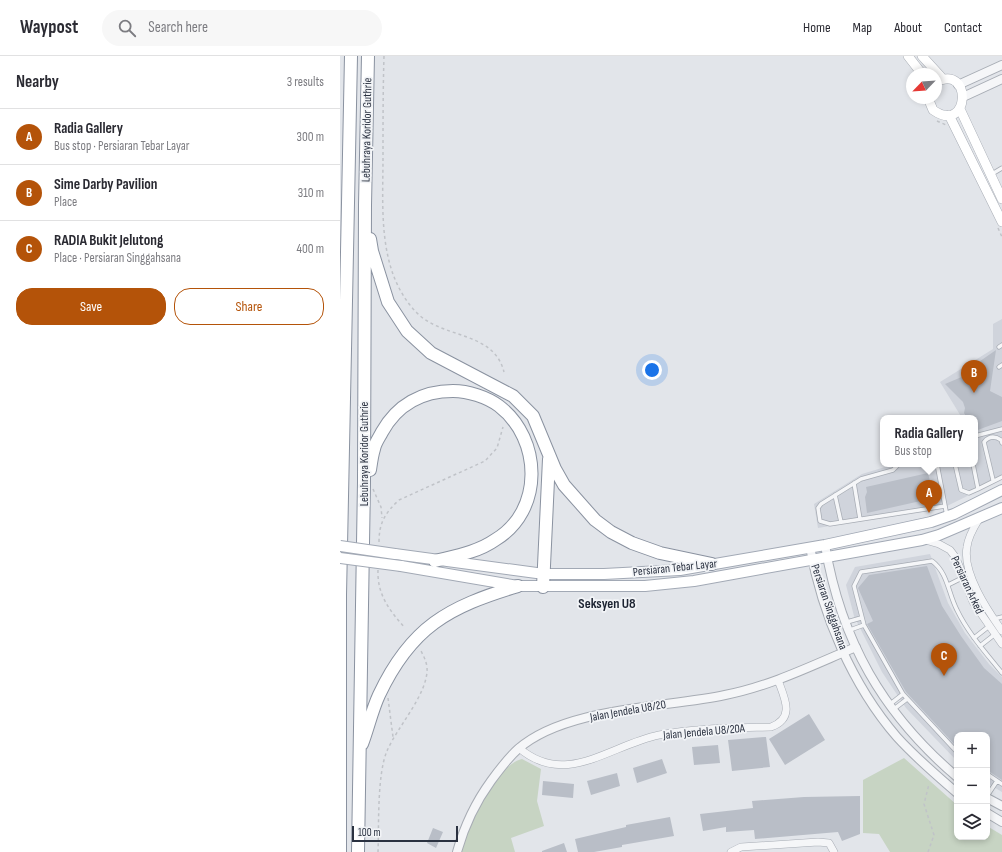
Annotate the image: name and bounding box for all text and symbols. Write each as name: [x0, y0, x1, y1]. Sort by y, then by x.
search box: [102, 10, 382, 46]
text: Waypost: [20, 16, 78, 39]
icon: search: [116, 17, 138, 39]
text: Search here: [148, 18, 208, 37]
text: Home: [803, 19, 831, 36]
text: Map: [853, 19, 872, 36]
text: About: [894, 19, 922, 36]
text: Contact: [944, 19, 982, 36]
north arrow: [906, 68, 942, 104]
text: Nearby: [16, 72, 59, 92]
text: 3 results: [287, 74, 324, 90]
street label: Lebuhraya Koridor Guthrie: [359, 77, 375, 182]
text: Radia Gallery: [54, 119, 123, 138]
text: A: [26, 129, 32, 145]
text: 300 m: [297, 129, 324, 145]
text: Bus stop · Persiaran Tebar Layar: [54, 138, 190, 154]
text: Sime Darby Pavilion: [54, 175, 157, 194]
text: B: [26, 185, 32, 201]
text: 310 m: [298, 185, 324, 201]
text: Place: [54, 194, 77, 210]
text: RADIA Bukit Jelutong: [54, 231, 163, 250]
text: C: [26, 241, 32, 257]
text: 400 m: [297, 241, 324, 257]
text: Place · Persiaran Singgahsana: [54, 250, 181, 266]
button: Save: [16, 288, 166, 325]
button: Share: [174, 288, 324, 325]
your location: [642, 360, 662, 380]
pin: B: [961, 360, 987, 393]
street label: Lebuhraya Koridor Guthrie: [357, 402, 372, 506]
popup: [880, 415, 978, 467]
text: Radia Gallery: [895, 424, 963, 443]
text: Bus stop: [895, 443, 932, 459]
pin: A: [916, 480, 942, 513]
street label: Persiaran Arked: [947, 554, 987, 616]
street label: Persiaran Tebar Layar: [632, 556, 718, 580]
street label: Persiaran Singgahsana: [807, 562, 851, 652]
district label: Seksyen U8: [578, 595, 636, 612]
pin: C: [931, 643, 957, 676]
street label: Jalan Jendela U8/20: [588, 697, 667, 725]
street label: Jalan Jendela U8/20A: [661, 721, 746, 743]
map controls: [954, 732, 990, 840]
button: +: [954, 732, 990, 768]
button: −: [954, 768, 990, 804]
button: layers: [954, 804, 990, 840]
scale bar: [352, 824, 458, 843]
text: 100 m: [358, 826, 380, 839]

